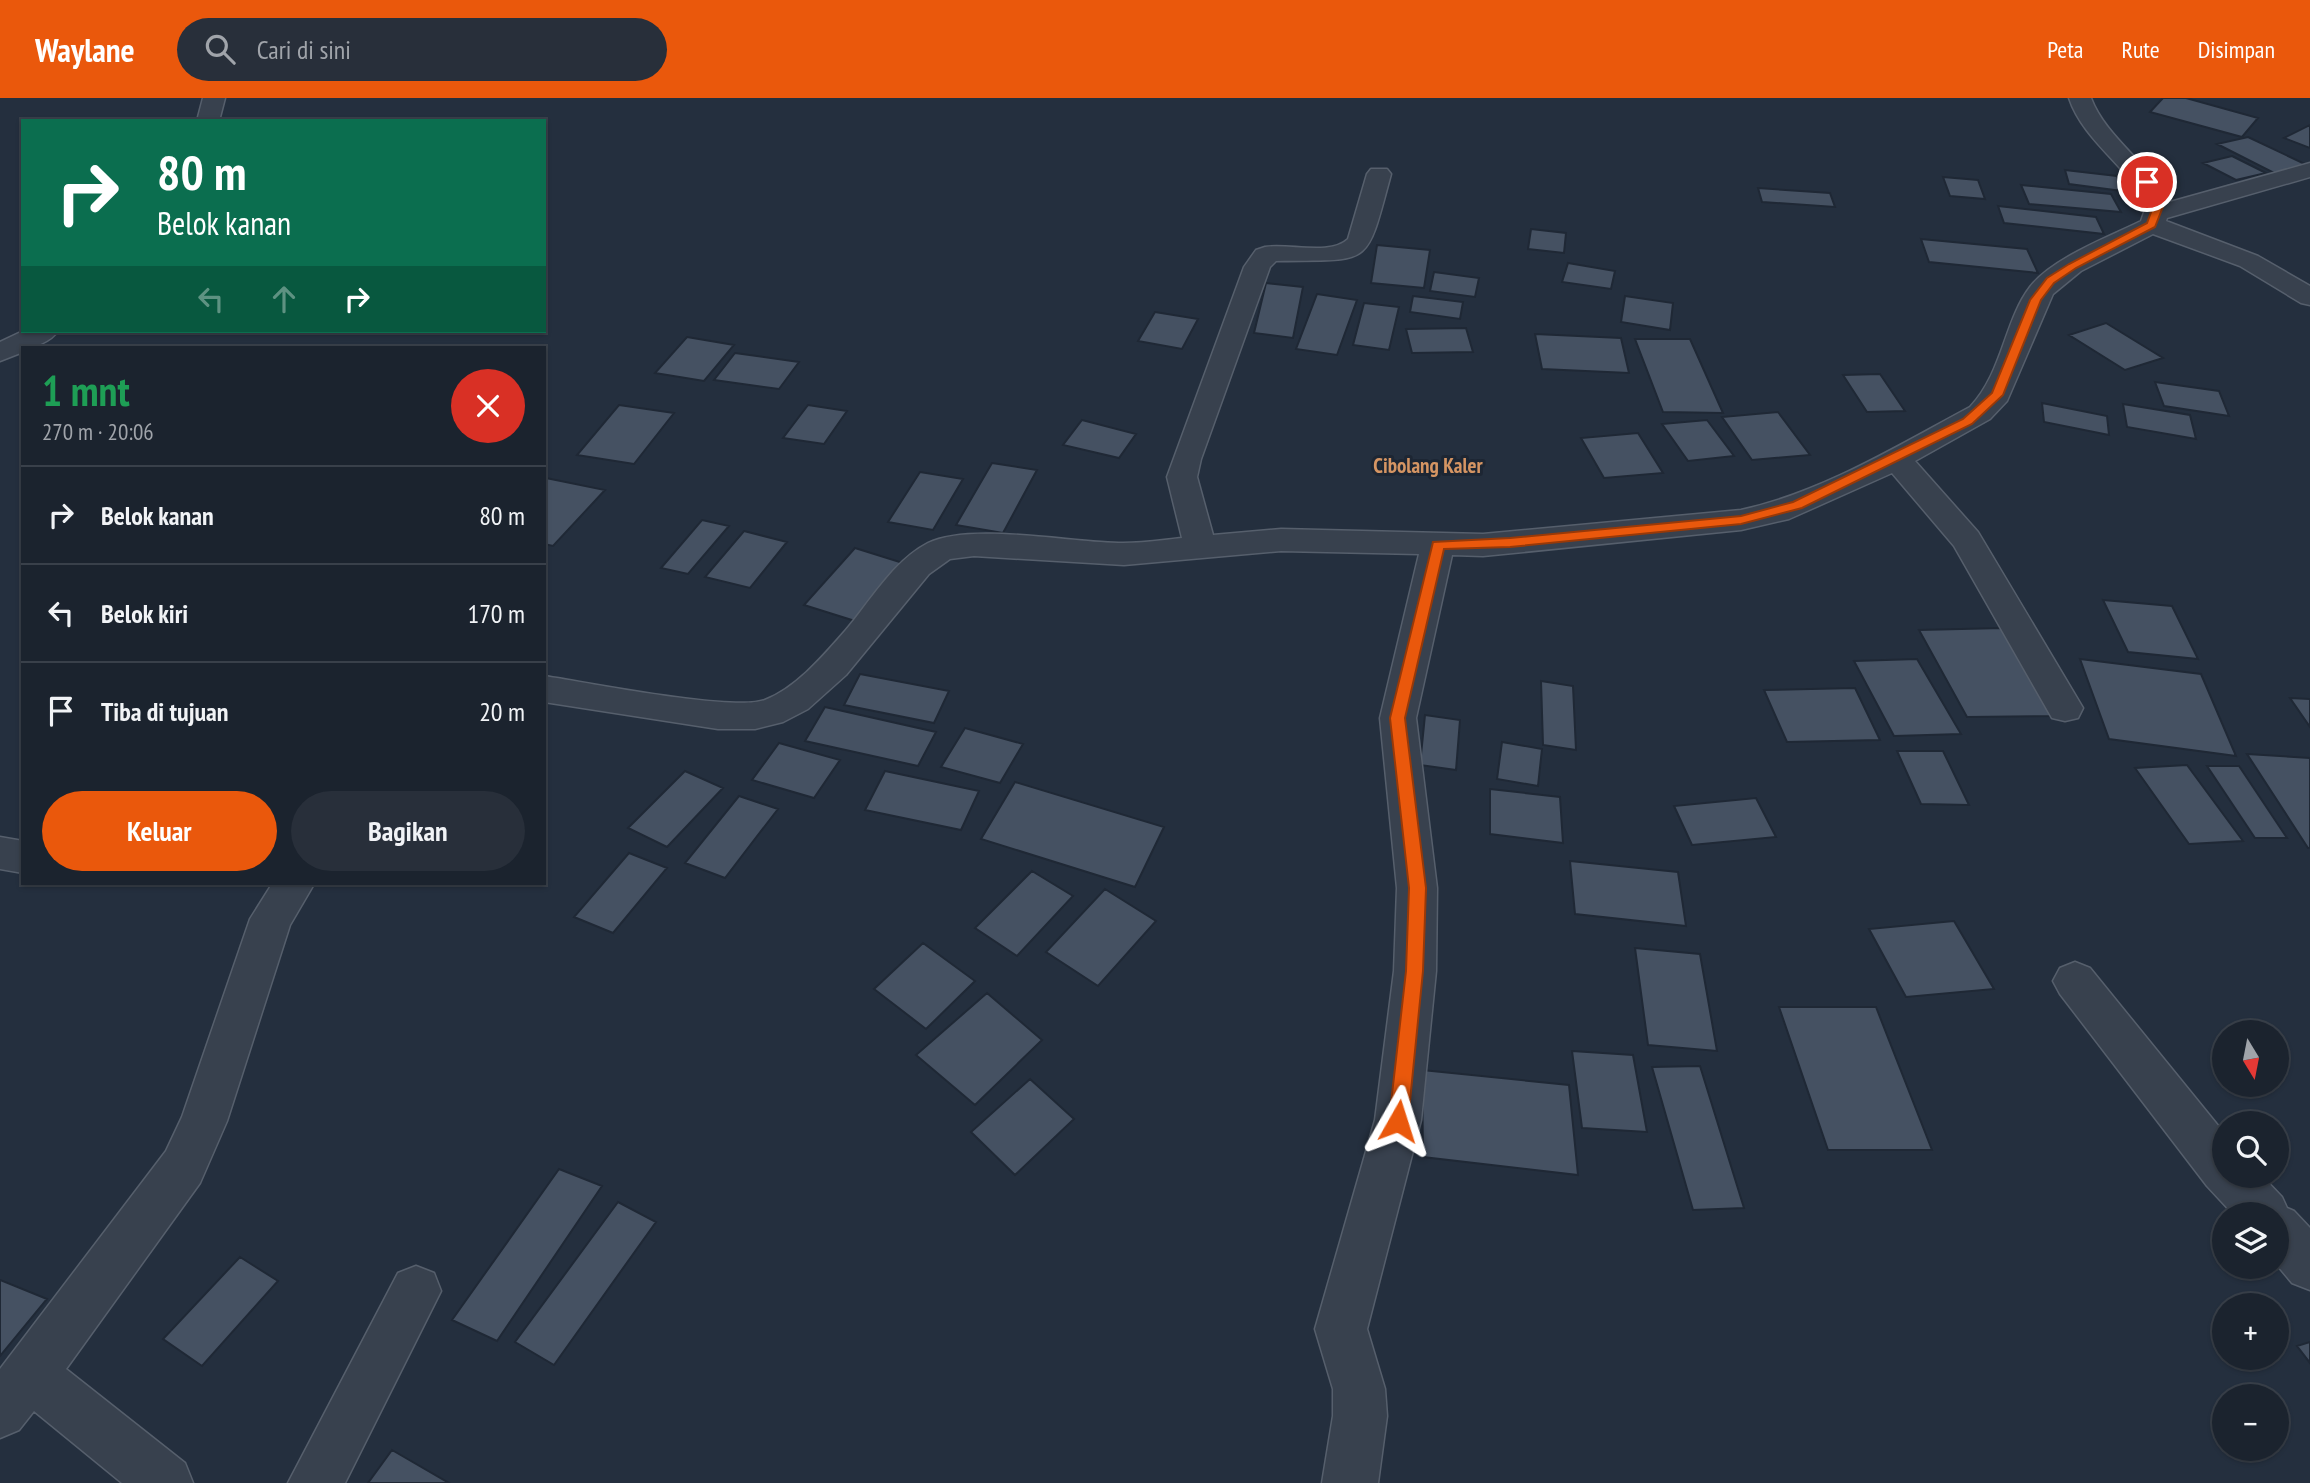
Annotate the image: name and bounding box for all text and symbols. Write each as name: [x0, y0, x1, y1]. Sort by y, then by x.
search box: [177, 18, 667, 81]
text: Waylane: [35, 28, 135, 71]
icon: search: [201, 30, 239, 68]
text: Cari di sini: [257, 33, 351, 66]
text: Peta: [2047, 34, 2083, 65]
text: Rute: [2121, 34, 2160, 65]
text: Disimpan: [2198, 34, 2275, 65]
text: 80 m: [157, 140, 246, 204]
icon: right: [42, 147, 133, 238]
pin: [2117, 152, 2177, 212]
icon: arrive: [2128, 163, 2166, 201]
text: Belok kanan: [157, 202, 291, 244]
icon: left: [192, 280, 230, 318]
icon: ahead: [265, 280, 303, 318]
icon: right: [338, 280, 376, 318]
text: 1 mnt: [42, 363, 130, 418]
button: close: [451, 369, 525, 443]
text: 270 m · 20:06: [42, 417, 154, 446]
district label: Cibolang Kaler: [1373, 452, 1483, 479]
icon: right: [42, 496, 80, 534]
text: Belok kanan: [101, 499, 214, 532]
text: 80 m: [479, 499, 525, 532]
icon: left: [42, 594, 80, 632]
text: Belok kiri: [101, 597, 188, 630]
text: 170 m: [467, 597, 525, 630]
icon: arrive: [42, 692, 80, 730]
text: Tiba di tujuan: [101, 695, 229, 728]
text: 20 m: [479, 695, 525, 728]
button: Keluar: [42, 791, 277, 871]
button: Bagikan: [291, 791, 525, 871]
north arrow: [2212, 1020, 2289, 1097]
map controls: [2212, 1020, 2289, 1461]
position arrow: [1361, 1084, 1435, 1158]
button: search: [2212, 1111, 2289, 1188]
button: layers: [2212, 1202, 2289, 1279]
button: +: [2212, 1293, 2289, 1370]
button: −: [2212, 1384, 2289, 1461]

